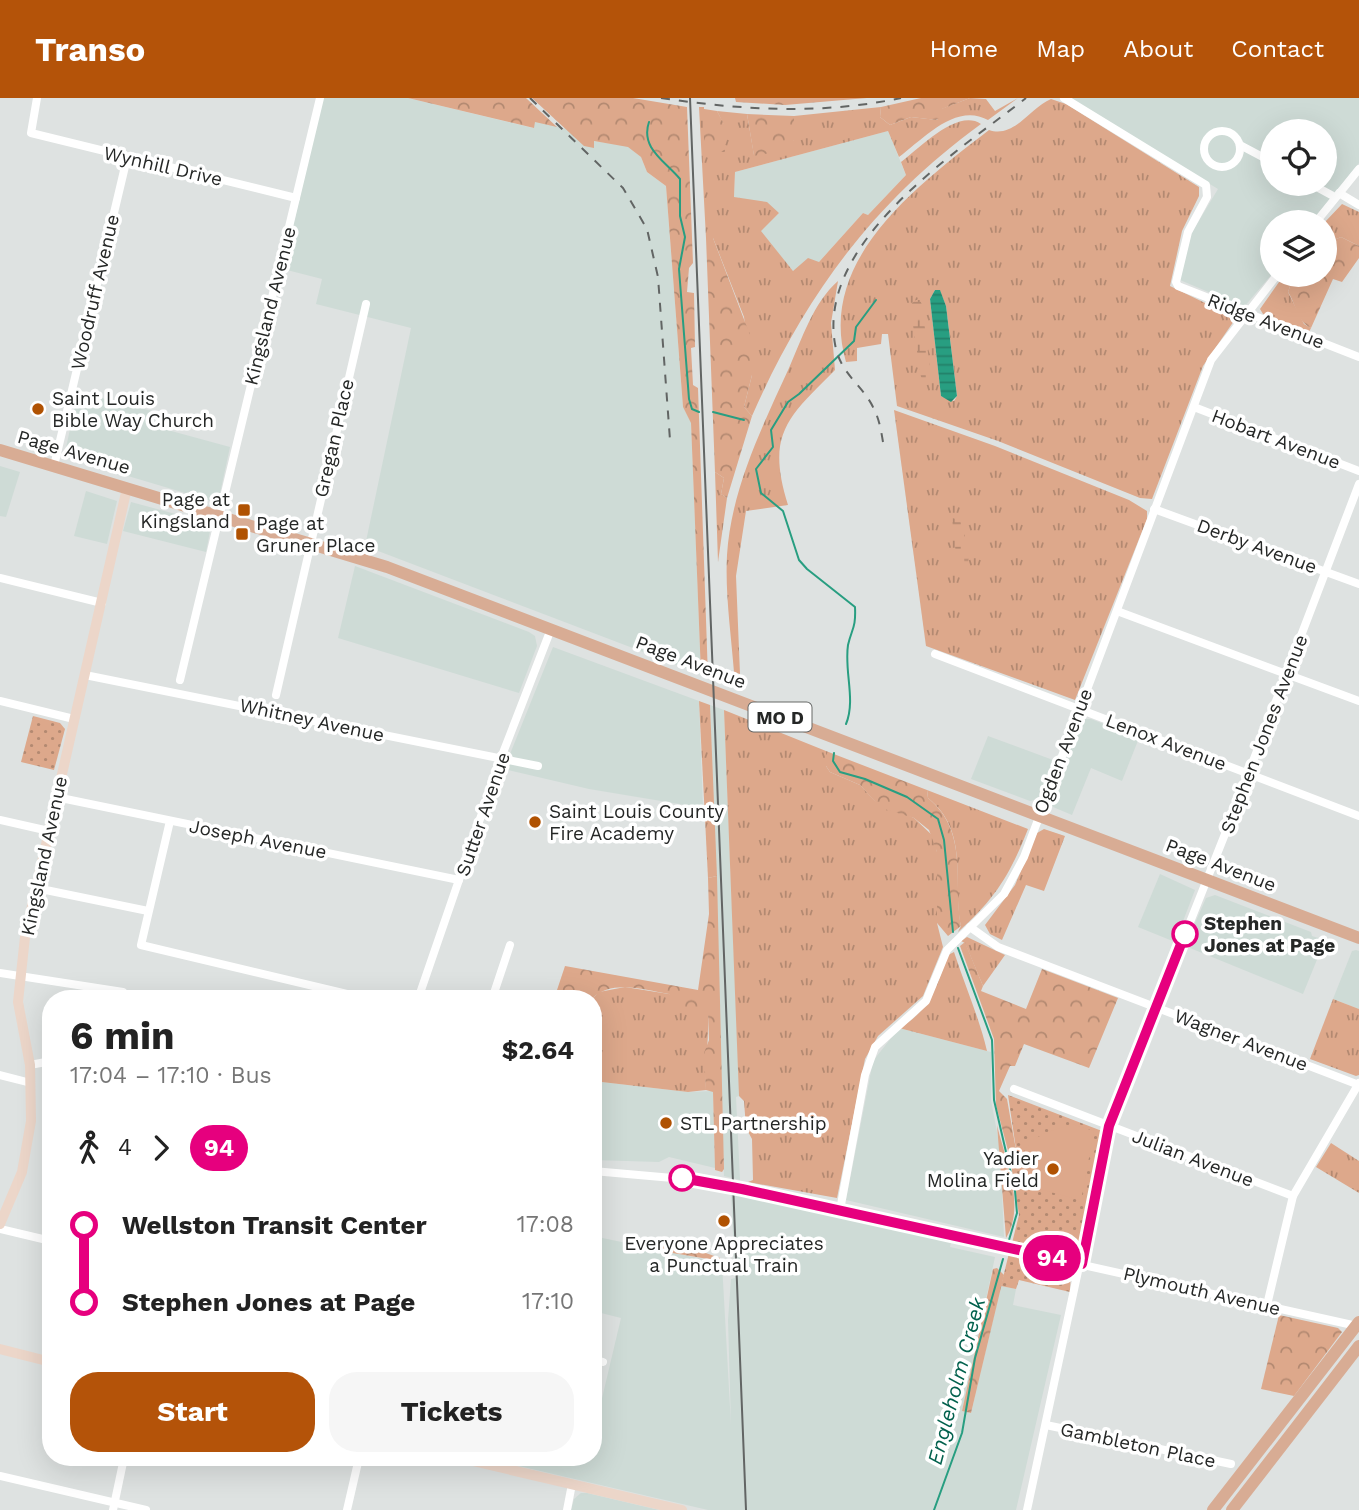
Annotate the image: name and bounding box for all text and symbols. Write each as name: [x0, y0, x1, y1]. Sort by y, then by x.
text: Transo: [35, 30, 145, 69]
text: Home: [930, 35, 998, 63]
text: Map: [1036, 35, 1085, 63]
text: About: [1123, 35, 1193, 63]
text: Contact: [1231, 35, 1324, 63]
map controls: [1260, 119, 1337, 287]
button: locate: [1260, 119, 1337, 196]
street label: Wynhill Drive: [101, 141, 225, 191]
button: layers: [1260, 210, 1337, 287]
street label: Woodruff Avenue: [66, 212, 124, 372]
street label: Kingsland Avenue: [239, 224, 301, 388]
street label: Ridge Avenue: [1204, 288, 1328, 354]
street label: Gregan Place: [309, 376, 359, 500]
place label: Saint Louis Bible Way Church: [52, 387, 214, 432]
marker: Saint Louis Bible Way Church: [30, 401, 46, 417]
street label: Hobart Avenue: [1208, 404, 1344, 474]
street label: Page Avenue: [15, 425, 133, 479]
place label: Page at Kingsland: [140, 488, 230, 533]
marker: Page at Kingsland: [236, 502, 252, 518]
place label: Page at Gruner Place: [256, 512, 376, 557]
street label: Derby Avenue: [1194, 514, 1320, 578]
marker: Page at Gruner Place: [234, 526, 250, 542]
street label: Page Avenue: [633, 630, 749, 694]
street label: Stephen Jones Avenue: [1215, 631, 1313, 837]
street label: Ogden Avenue: [1029, 685, 1097, 817]
street label: Whitney Avenue: [237, 693, 387, 747]
road number: MO D: [748, 702, 812, 732]
street label: Lenox Avenue: [1102, 708, 1230, 776]
street label: Sutter Avenue: [451, 749, 515, 879]
street label: Kingsland Avenue: [16, 774, 72, 938]
place label: Saint Louis County Fire Academy: [549, 800, 724, 845]
street label: Joseph Avenue: [187, 814, 329, 864]
marker: Saint Louis County Fire Academy: [527, 814, 543, 830]
street label: Page Avenue: [1163, 833, 1279, 897]
place label: Stephen Jones at Page: [1204, 912, 1335, 957]
marker: Stephen Jones at Page: [1172, 921, 1198, 947]
street label: Wagner Avenue: [1171, 1004, 1311, 1076]
text: 6 min: [70, 1014, 175, 1058]
text: $2.64: [502, 1035, 574, 1065]
text: 17:04 – 17:10 · Bus: [70, 1062, 272, 1089]
place label: STL Partnership: [680, 1112, 827, 1135]
marker: STL Partnership: [658, 1115, 674, 1131]
street label: Julian Avenue: [1129, 1124, 1257, 1192]
icon: walk: [70, 1129, 108, 1167]
icon: forward: [142, 1129, 180, 1167]
text: 4: [118, 1134, 132, 1161]
text: 94: [204, 1134, 234, 1162]
place label: Yadier Molina Field: [927, 1147, 1039, 1192]
marker: Yadier Molina Field: [1045, 1161, 1061, 1177]
unlabelled marker: [669, 1165, 695, 1191]
text: Wellston Transit Center: [122, 1210, 427, 1240]
text: 17:08: [517, 1211, 574, 1238]
marker: Everyone Appreciates a Punctual Train: [716, 1213, 732, 1229]
place label: Everyone Appreciates a Punctual Train: [624, 1232, 824, 1277]
line badge: 94: [1020, 1235, 1084, 1281]
text: 94: [1037, 1244, 1067, 1272]
street label: Plymouth Avenue: [1121, 1262, 1283, 1320]
text: Stephen Jones at Page: [122, 1287, 415, 1317]
text: 17:10: [522, 1288, 574, 1315]
water label: Engleholm Creek: [922, 1294, 990, 1467]
button: Start: [70, 1372, 315, 1452]
button: Tickets: [329, 1372, 574, 1452]
street label: Gambleton Place: [1058, 1417, 1218, 1473]

